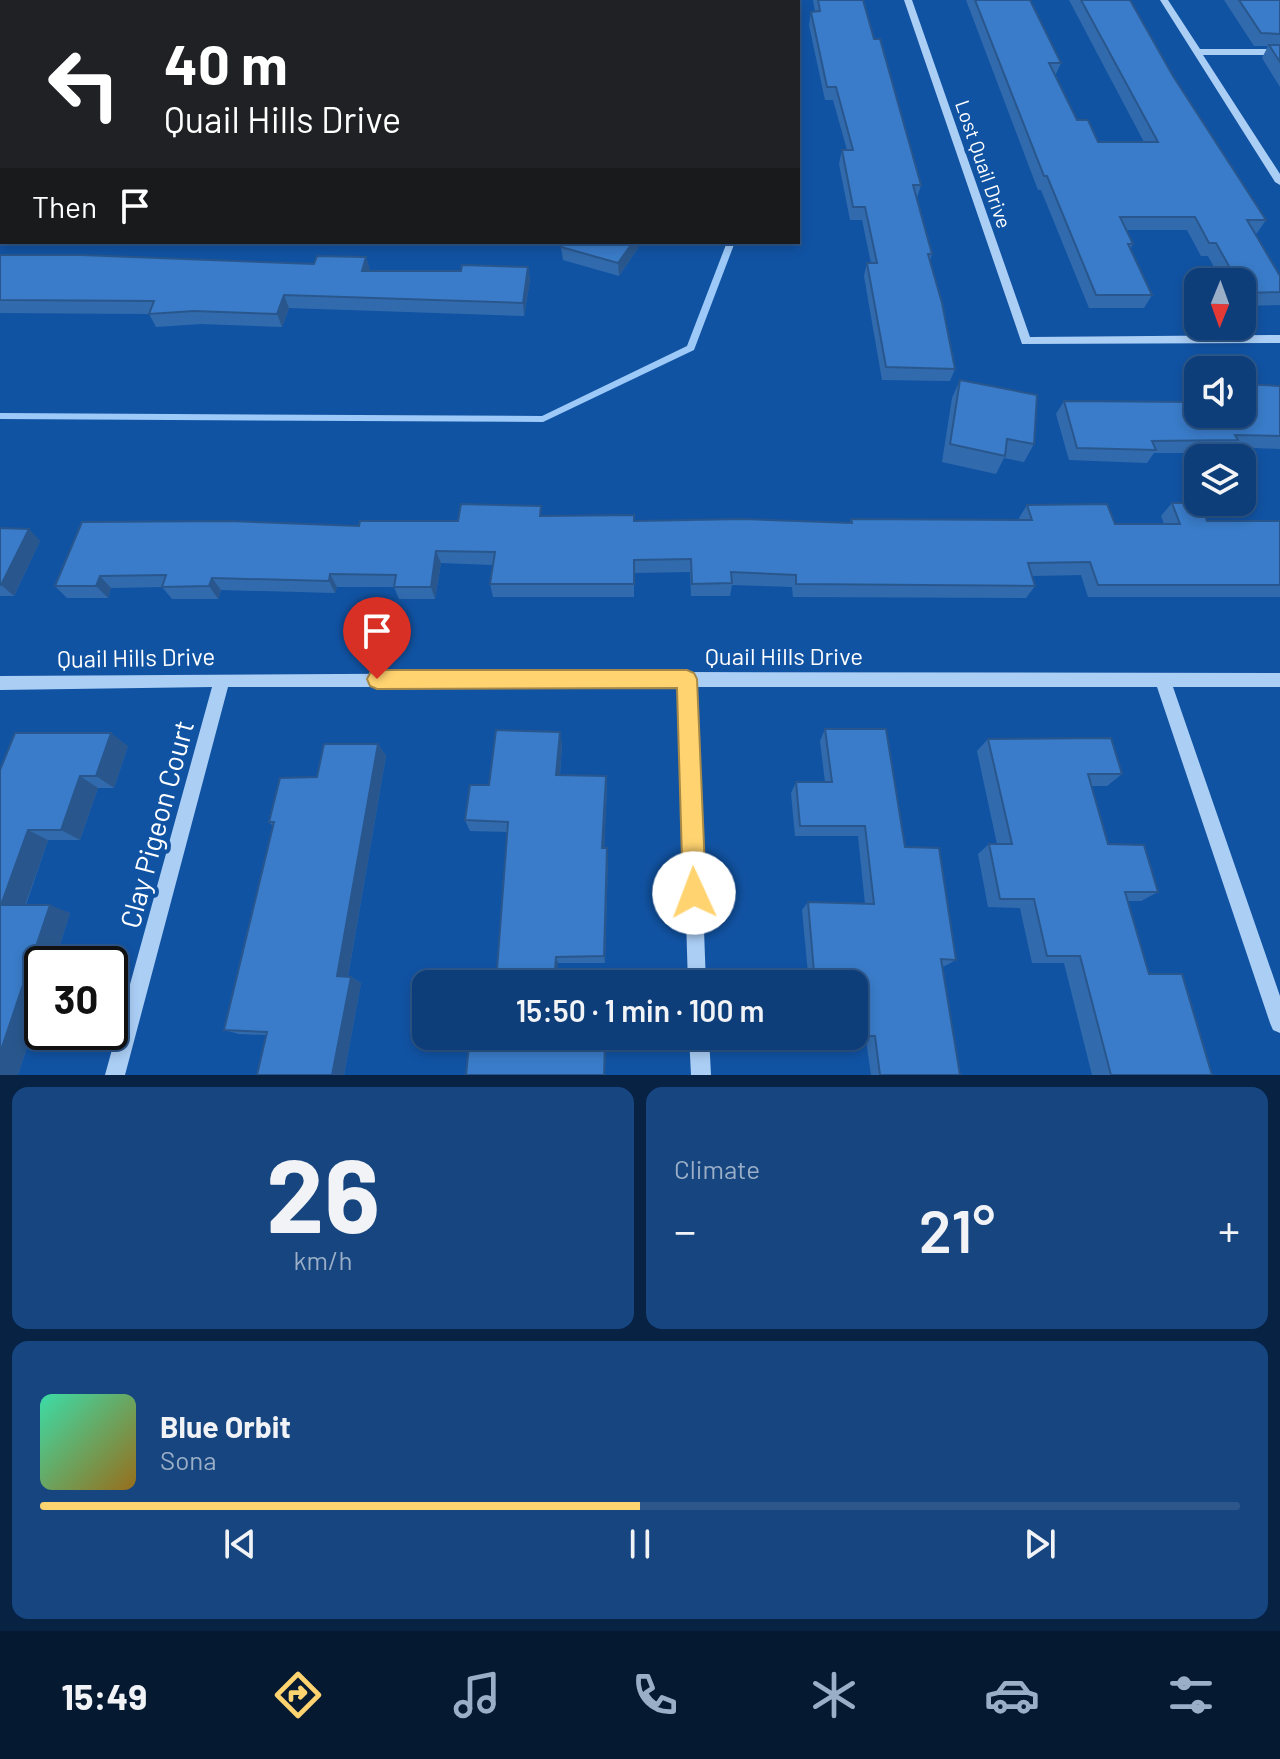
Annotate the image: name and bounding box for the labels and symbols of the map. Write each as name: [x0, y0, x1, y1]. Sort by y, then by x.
street label: Lost Quail Drive: [951, 97, 1017, 231]
north arrow: [1184, 268, 1256, 340]
pin: [343, 597, 411, 679]
street label: Quail Hills Drive: [57, 641, 215, 673]
street label: Quail Hills Drive: [705, 641, 863, 670]
street label: Clay Pigeon Court: [112, 716, 200, 932]
position arrow: [652, 851, 736, 935]
speed limit sign: 30: [24, 946, 128, 1050]

